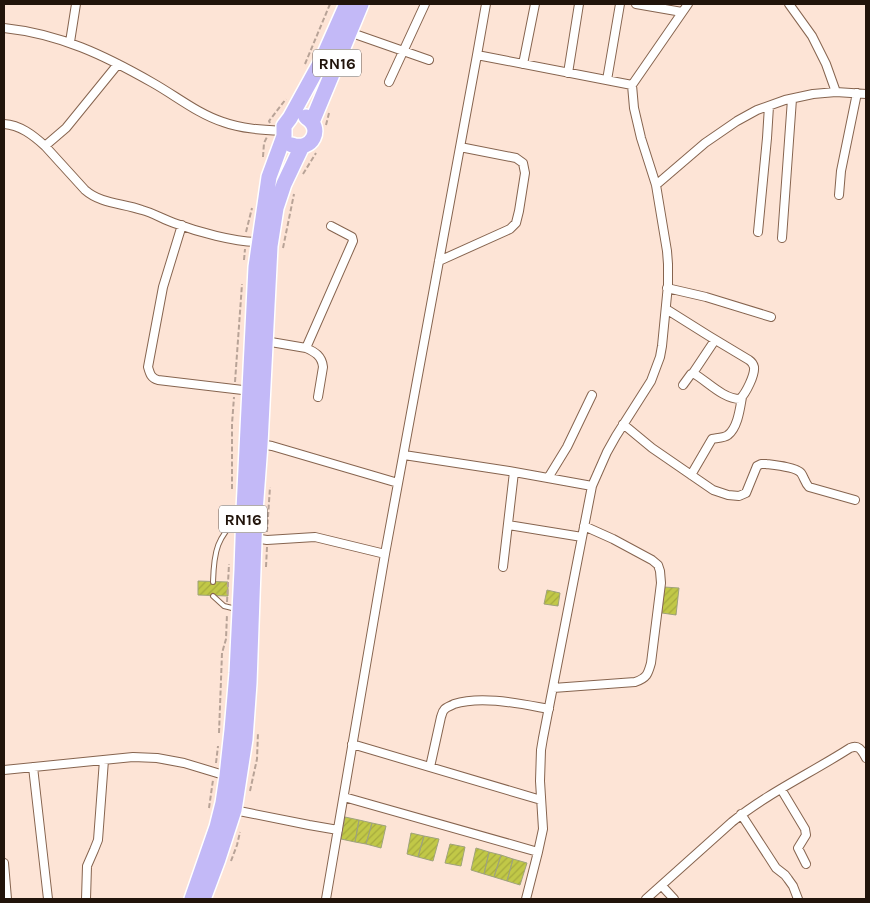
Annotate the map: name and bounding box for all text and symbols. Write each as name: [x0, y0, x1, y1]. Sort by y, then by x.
road number: RN16: [313, 49, 361, 76]
road number: RN16: [219, 506, 267, 532]

